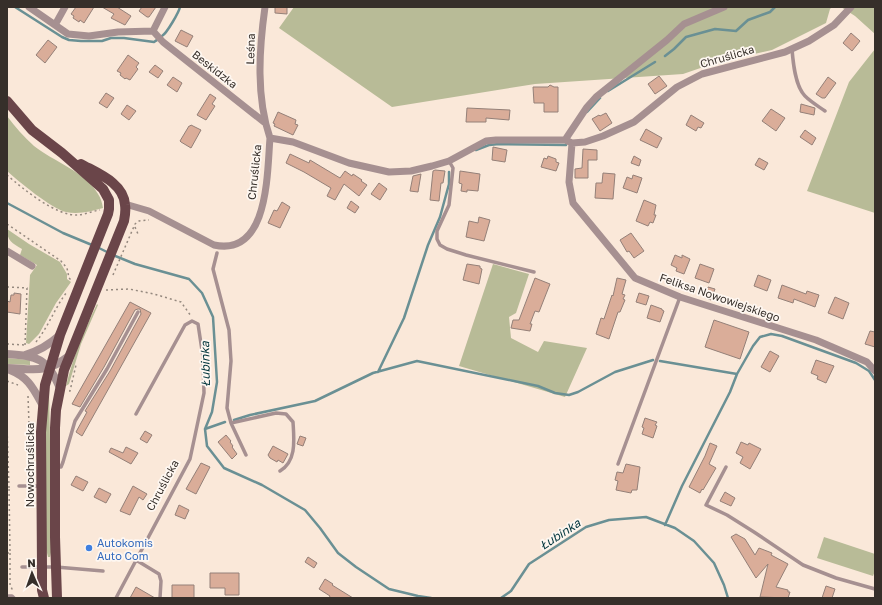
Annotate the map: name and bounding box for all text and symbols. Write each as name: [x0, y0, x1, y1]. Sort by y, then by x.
street label: Leśna: [243, 33, 257, 65]
street label: Chruślicka: [698, 42, 756, 70]
street label: Beskidzka: [190, 47, 240, 91]
street label: Chruślicka: [245, 144, 263, 200]
street label: Feliksa Nowowiejskiego: [658, 270, 782, 324]
water label: Łubinka: [197, 340, 213, 387]
street label: Nowochruślicka: [23, 423, 36, 507]
street label: Chruślicka: [143, 457, 181, 513]
water label: Łubinka: [537, 515, 584, 553]
place label: Autokomis Auto Com: [97, 536, 153, 562]
marker: Autokomis Auto Com: [84, 543, 94, 553]
north arrow: [12, 553, 52, 593]
text: N: [27, 556, 36, 569]

